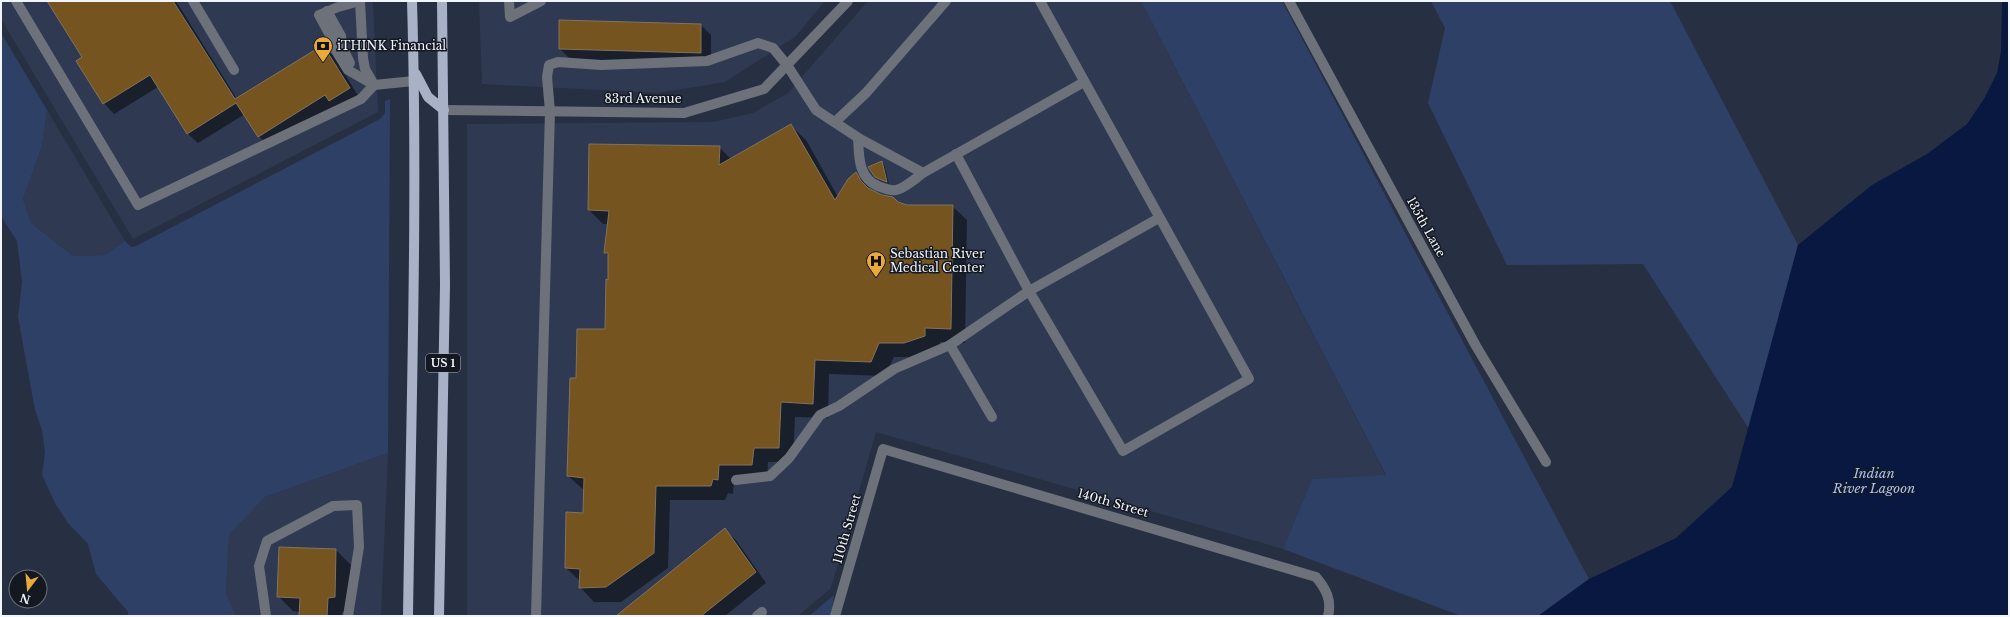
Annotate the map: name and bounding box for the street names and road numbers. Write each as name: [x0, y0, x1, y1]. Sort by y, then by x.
street label: 83rd Avenue: [604, 91, 682, 106]
street label: 135th Lane: [1404, 194, 1449, 260]
road number: US 1: [426, 354, 460, 372]
street label: 140th Street: [1076, 485, 1151, 520]
street label: 110th Street: [829, 492, 864, 565]

